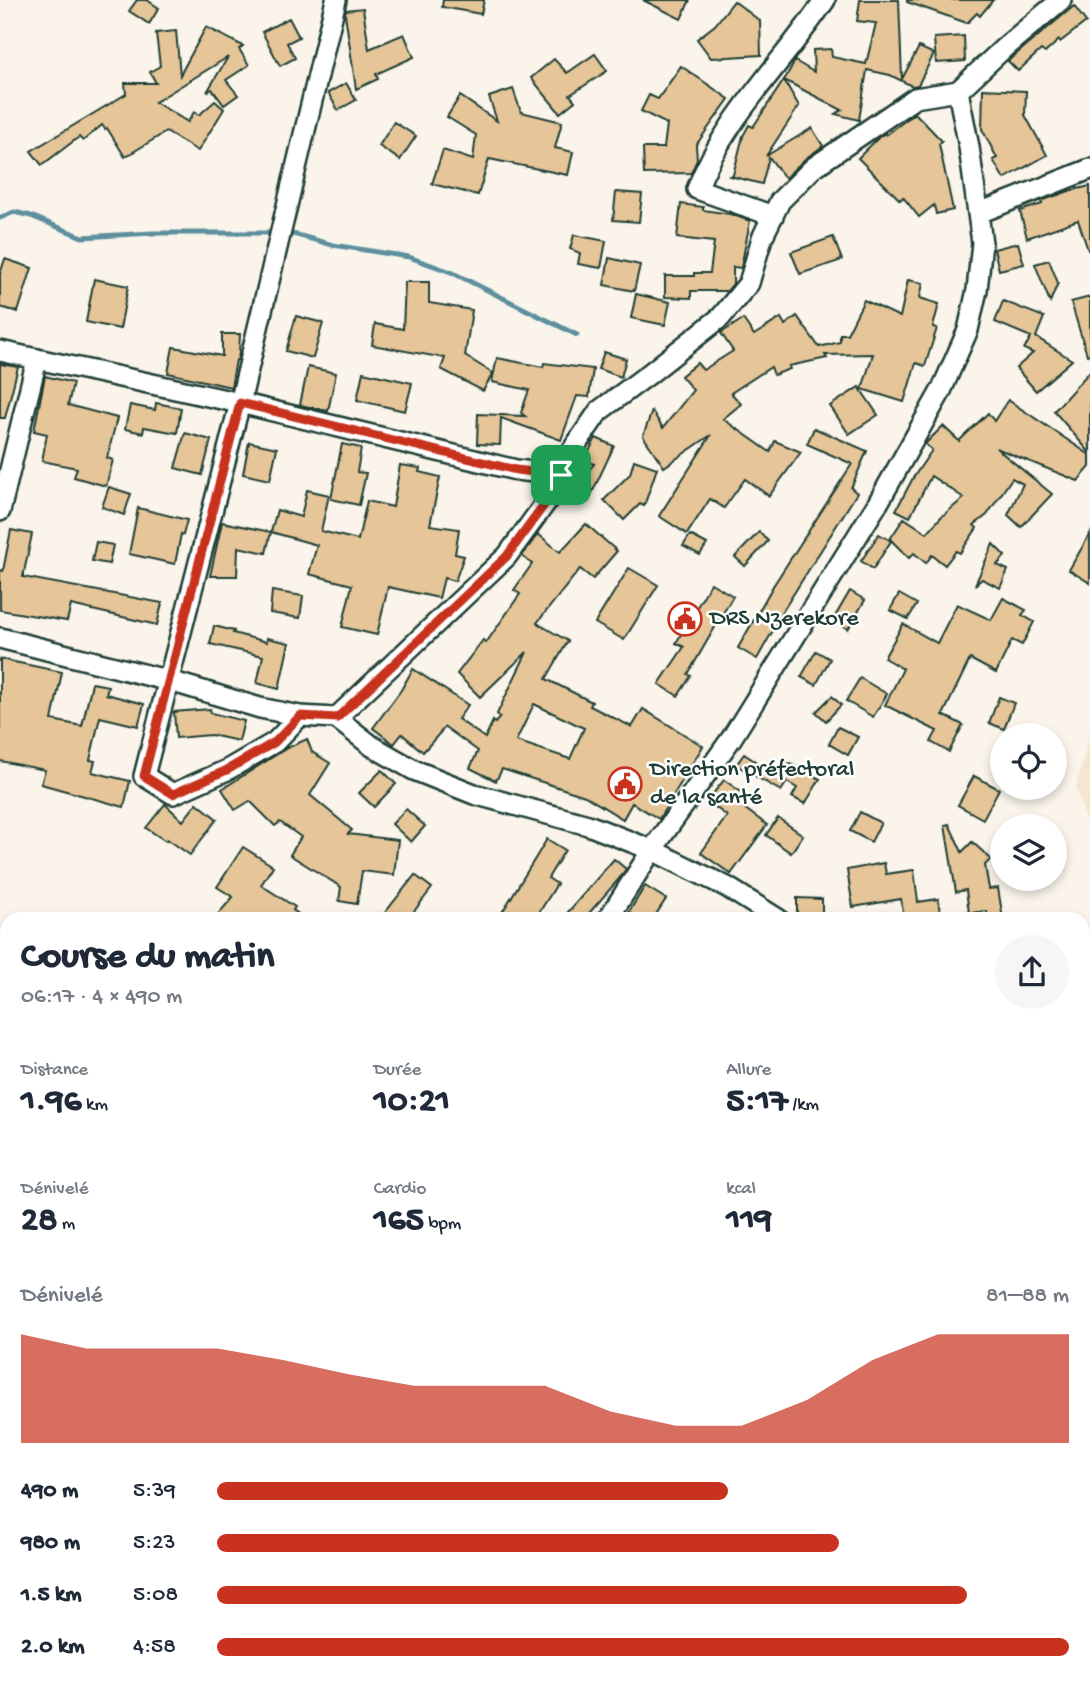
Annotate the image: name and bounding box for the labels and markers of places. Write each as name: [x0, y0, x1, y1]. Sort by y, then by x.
pin: [531, 445, 591, 505]
public building icon: DRS Nzerekore: [666, 600, 704, 638]
place label: DRS Nzerekore: [708, 605, 859, 634]
place label: Direction préfectoral de la santé: [648, 756, 854, 813]
public building icon: Direction préfectoral de la santé: [606, 765, 644, 803]

